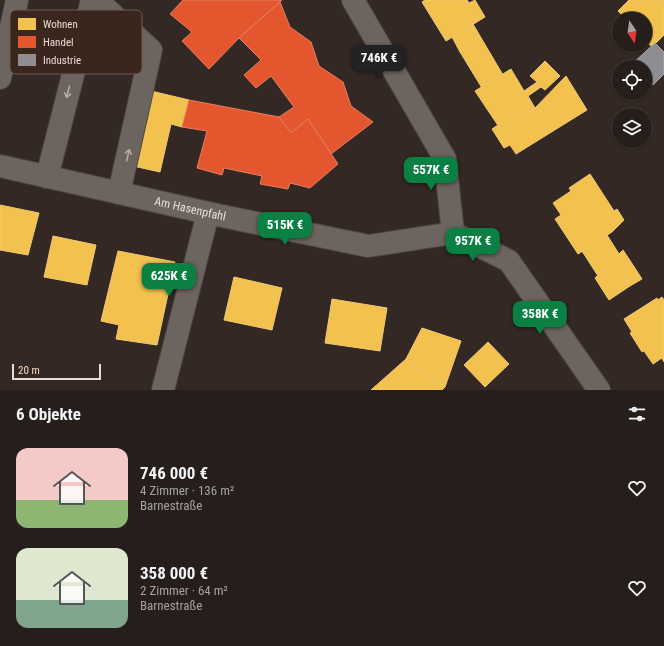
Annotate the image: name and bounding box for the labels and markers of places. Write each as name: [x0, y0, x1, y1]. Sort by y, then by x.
pin: 746K €: [346, 45, 412, 79]
pin: 557K €: [398, 157, 464, 191]
pin: 515K €: [252, 212, 318, 246]
pin: 957K €: [440, 228, 506, 262]
pin: 625K €: [136, 263, 202, 297]
pin: 358K €: [507, 301, 573, 335]

